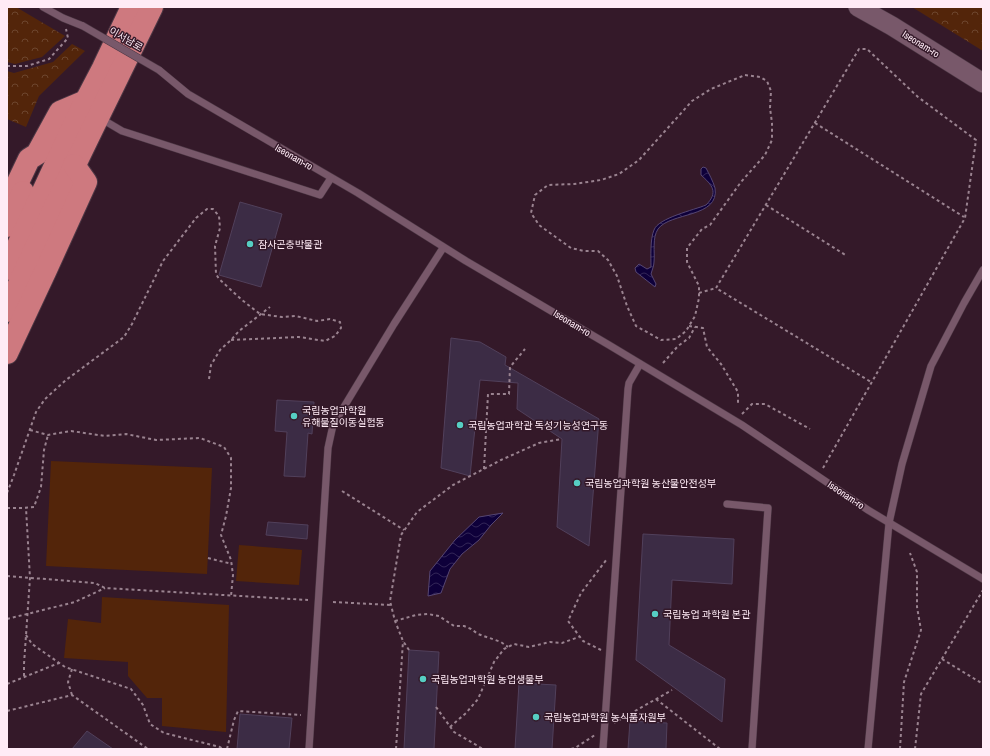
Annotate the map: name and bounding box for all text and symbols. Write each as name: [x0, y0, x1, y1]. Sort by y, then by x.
street label: 이서남로: [107, 24, 145, 54]
street label: Iseonam-ro: [900, 27, 942, 61]
street label: Iseonam-ro: [273, 141, 316, 173]
place label: 잠사곤충박물관: [258, 238, 323, 251]
marker: 잠사곤충박물관: [245, 239, 255, 249]
street label: Iseonam-ro: [551, 307, 593, 339]
place label: 국립농업과학원 유해물질이동실험동: [302, 404, 385, 429]
marker: 국립농업과학원 유해물질이동실험동: [289, 411, 299, 421]
place label: 국립농업과학관 독성기능성연구동: [468, 419, 608, 432]
marker: 국립농업과학관 독성기능성연구동: [455, 420, 465, 430]
place label: 국립농업과학원 농산물안전성부: [585, 477, 716, 490]
marker: 국립농업과학원 농산물안전성부: [572, 478, 582, 488]
street label: Iseonam-ro: [825, 478, 867, 512]
place label: 국립농업 과학원 본관: [663, 608, 751, 621]
marker: 국립농업 과학원 본관: [650, 609, 660, 619]
place label: 국립농업과학원 농업생물부: [431, 673, 544, 686]
marker: 국립농업과학원 농업생물부: [418, 674, 428, 684]
place label: 국립농업과학원 농식품자원부: [544, 711, 666, 724]
marker: 국립농업과학원 농식품자원부: [531, 712, 541, 722]

